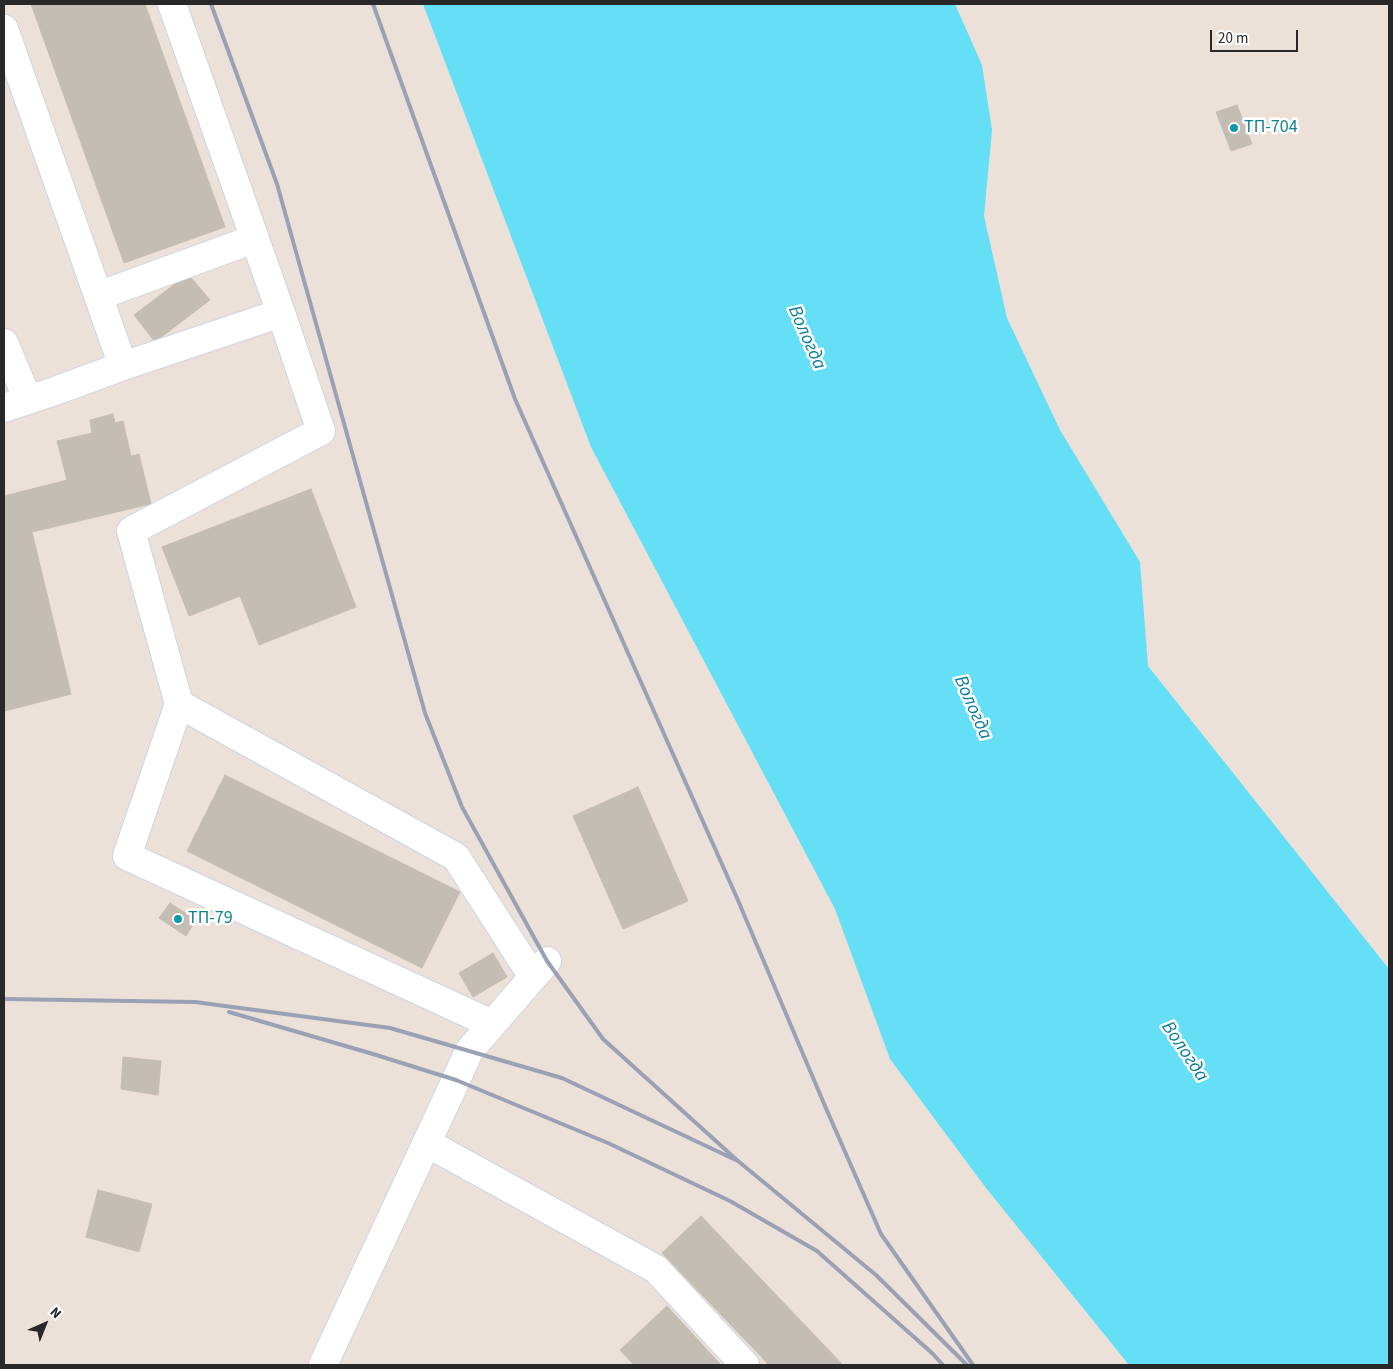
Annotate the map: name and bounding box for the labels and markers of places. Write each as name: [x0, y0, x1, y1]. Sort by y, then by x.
place label: ТП-704: [1244, 117, 1298, 139]
marker: ТП-704: [1228, 122, 1240, 134]
place label: ТП-79: [188, 908, 233, 930]
marker: ТП-79: [172, 913, 184, 925]

